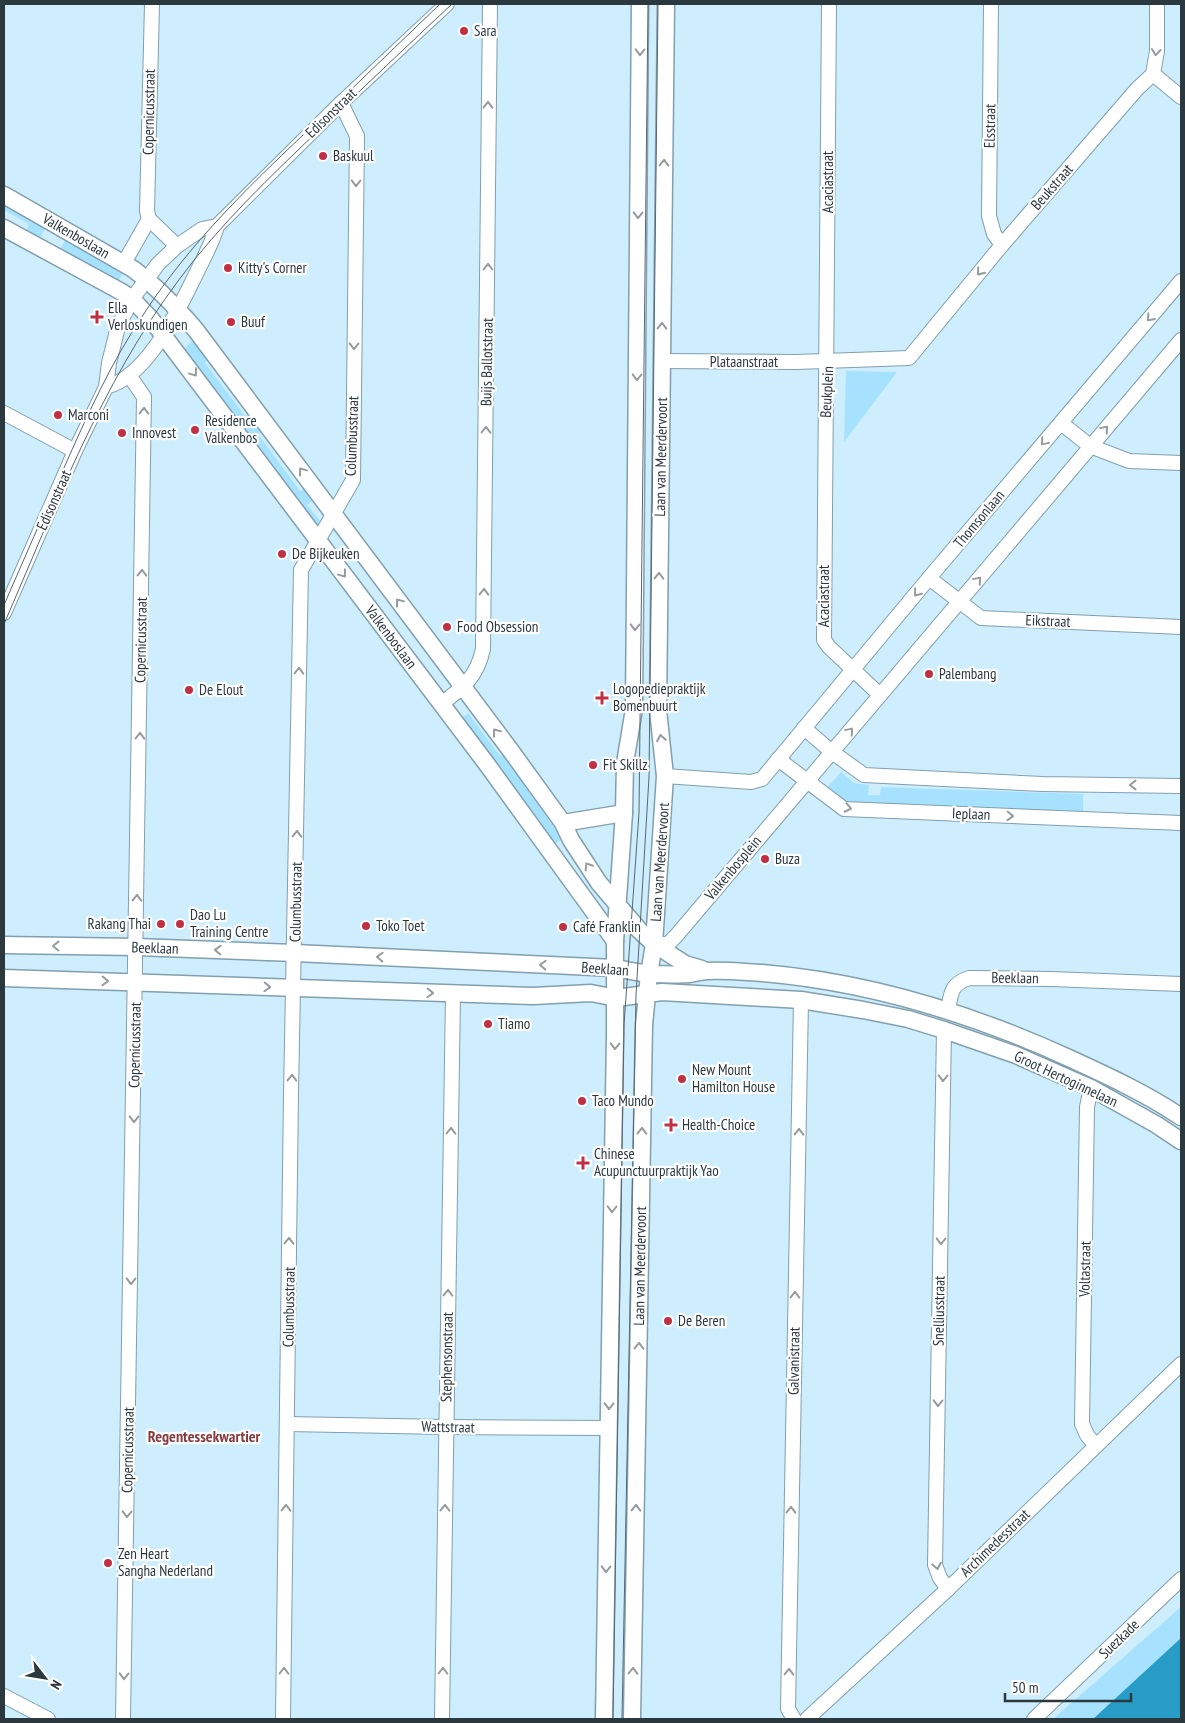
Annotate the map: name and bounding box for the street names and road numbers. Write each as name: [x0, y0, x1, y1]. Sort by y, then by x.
street label: Copernicusstraat: [138, 69, 159, 155]
street label: Edisonstraat: [301, 84, 360, 142]
street label: Elsstraat: [980, 104, 999, 148]
street label: Acaciastraat: [818, 151, 837, 213]
street label: Beukstraat: [1026, 160, 1077, 214]
street label: Valkenboslaan: [38, 208, 113, 262]
street label: Buijs Ballotstraat: [476, 318, 497, 406]
street label: Plataanstraat: [710, 352, 778, 371]
street label: Beukplein: [816, 366, 837, 418]
street label: Columbusstraat: [341, 396, 362, 476]
street label: Laan van Meerdervoort: [650, 397, 671, 517]
street label: Edisonstraat: [32, 467, 75, 533]
street label: Thomsonlaan: [949, 486, 1008, 552]
street label: Acaciastraat: [814, 565, 833, 627]
street label: Copernicusstraat: [130, 597, 151, 683]
street label: Valkenboslaan: [361, 600, 421, 672]
street label: Eikstraat: [1025, 610, 1071, 631]
street label: Laan van Meerdervoort: [646, 802, 673, 922]
street label: Ieplaan: [952, 803, 990, 824]
street label: Valkenbosplein: [700, 832, 765, 905]
street label: Columbusstraat: [285, 862, 306, 942]
street label: Beeklaan: [131, 937, 179, 958]
street label: Beeklaan: [581, 957, 629, 980]
street label: Beeklaan: [991, 968, 1039, 987]
street label: Copernicusstraat: [124, 1002, 145, 1088]
street label: Groot Hertoginnelaan: [1011, 1046, 1121, 1111]
street label: Laan van Meerdervoort: [629, 1206, 650, 1326]
street label: Voltastraat: [1074, 1241, 1094, 1298]
street label: Columbusstraat: [278, 1267, 299, 1347]
street label: Snelliusstraat: [928, 1276, 949, 1346]
street label: Stephensonstraat: [436, 1312, 457, 1402]
street label: Galvanistraat: [783, 1327, 804, 1395]
street label: Copernicusstraat: [117, 1407, 138, 1493]
street label: Wattstraat: [421, 1417, 475, 1436]
street label: Archimedesstraat: [956, 1505, 1033, 1581]
street label: Suezkade: [1094, 1615, 1143, 1662]

